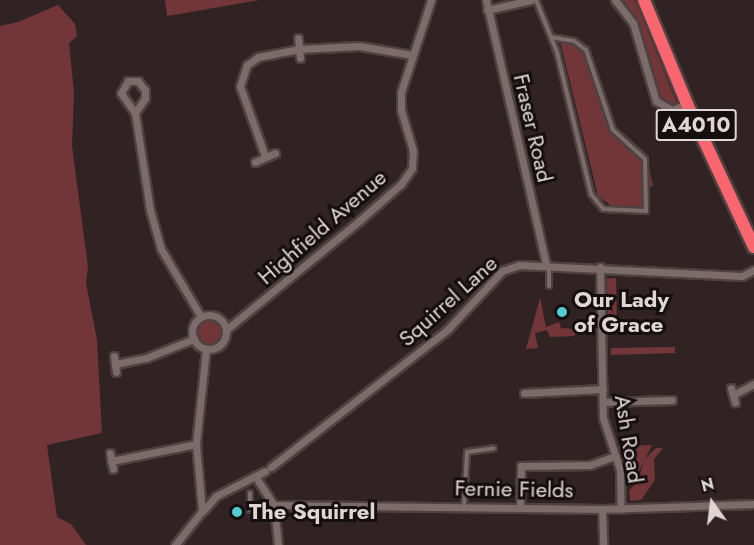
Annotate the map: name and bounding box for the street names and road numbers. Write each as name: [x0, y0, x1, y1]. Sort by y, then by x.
street label: Fraser Road: [508, 71, 558, 185]
road number: A4010: [656, 107, 736, 143]
street label: Highfield Avenue: [252, 164, 392, 290]
street label: Squirrel Lane: [393, 250, 503, 352]
street label: Ash Road: [609, 393, 649, 485]
street label: Fernie Fields: [454, 475, 574, 503]

